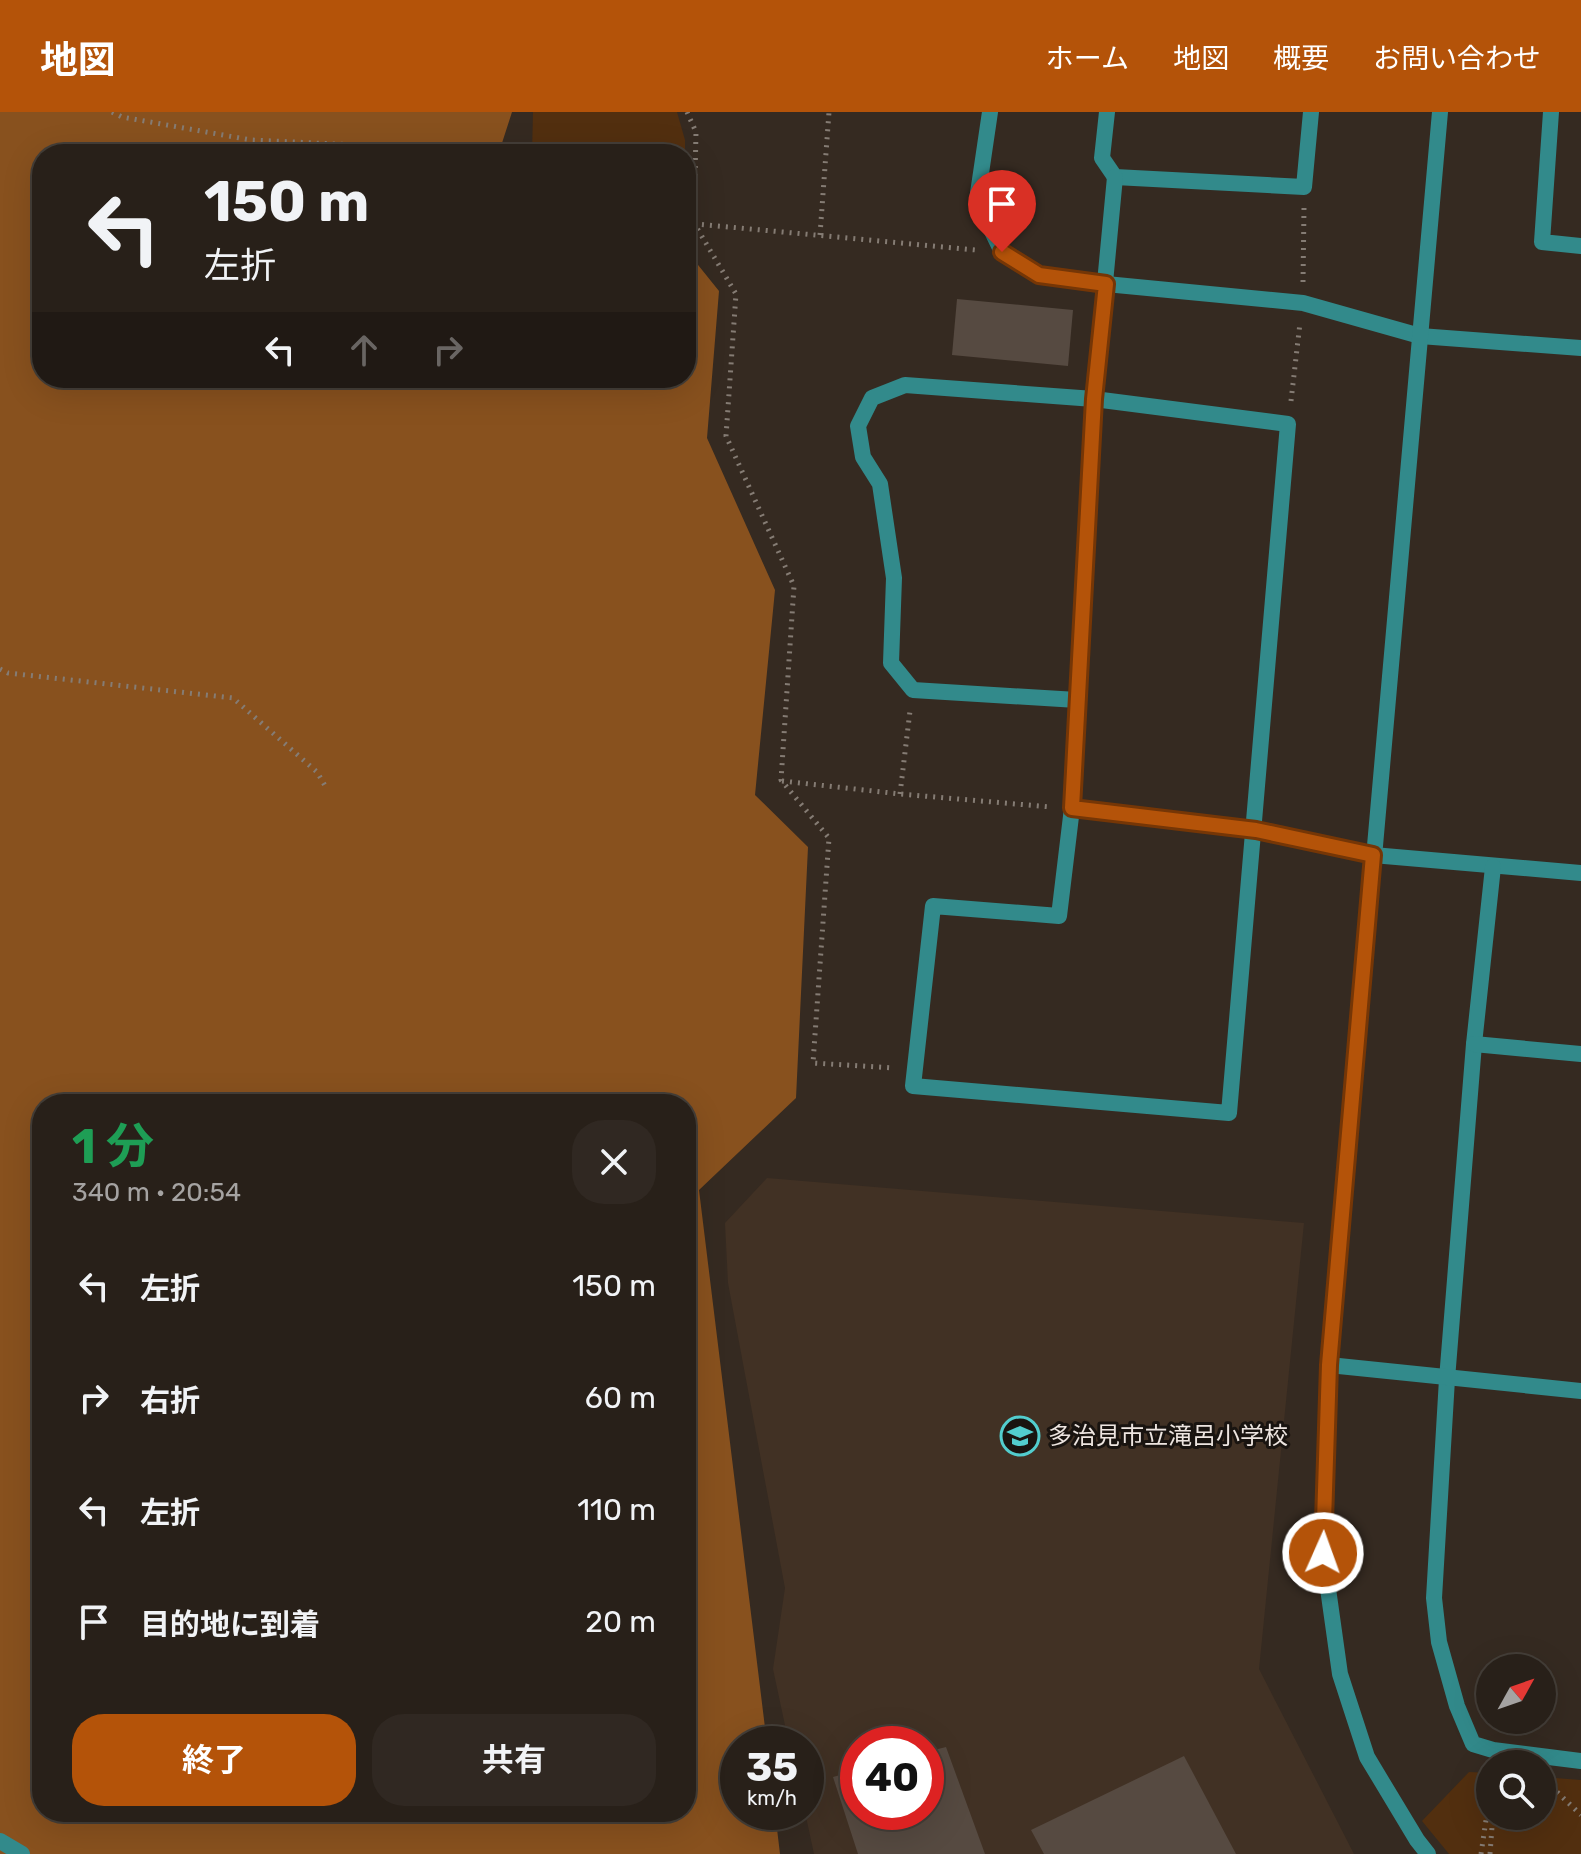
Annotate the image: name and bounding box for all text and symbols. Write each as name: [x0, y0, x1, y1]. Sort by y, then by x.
text: 地図: [40, 37, 116, 83]
text: ホーム: [1046, 42, 1129, 75]
text: 地図: [1173, 42, 1229, 75]
text: 概要: [1273, 42, 1329, 75]
text: お問い合わせ: [1373, 42, 1541, 75]
text: 150 m: [204, 169, 369, 235]
pin: [968, 170, 1036, 252]
icon: left: [72, 176, 176, 280]
icon: arrive: [980, 182, 1024, 226]
text: 左折: [204, 244, 276, 287]
icon: left: [258, 328, 302, 372]
icon: ahead: [342, 328, 386, 372]
icon: right: [426, 328, 470, 372]
text: 1 分: [72, 1118, 154, 1175]
button: close: [572, 1120, 656, 1204]
text: 340 m · 20:54: [72, 1177, 241, 1208]
icon: left: [72, 1264, 116, 1308]
text: 150 m: [572, 1268, 656, 1304]
text: 左折: [140, 1271, 200, 1307]
icon: right: [72, 1376, 116, 1420]
text: 60 m: [585, 1380, 656, 1416]
text: 右折: [140, 1383, 200, 1419]
school or university icon: 多治見市立滝呂小学校: [999, 1415, 1041, 1457]
place label: 多治見市立滝呂小学校: [1048, 1422, 1288, 1450]
icon: left: [72, 1488, 116, 1532]
text: 110 m: [577, 1492, 656, 1528]
text: 左折: [140, 1495, 200, 1531]
position arrow: [1281, 1511, 1365, 1595]
icon: arrive: [72, 1600, 116, 1644]
text: 20 m: [585, 1604, 656, 1640]
text: 目的地に到着: [140, 1607, 320, 1643]
north arrow: [1476, 1654, 1556, 1734]
map controls: [1476, 1654, 1556, 1830]
button: 終了: [72, 1714, 356, 1806]
button: 共有: [372, 1714, 656, 1806]
speed limit sign: 40: [840, 1726, 944, 1830]
text: 35: [746, 1744, 798, 1791]
button: search: [1476, 1750, 1556, 1830]
text: km/h: [747, 1786, 797, 1810]

